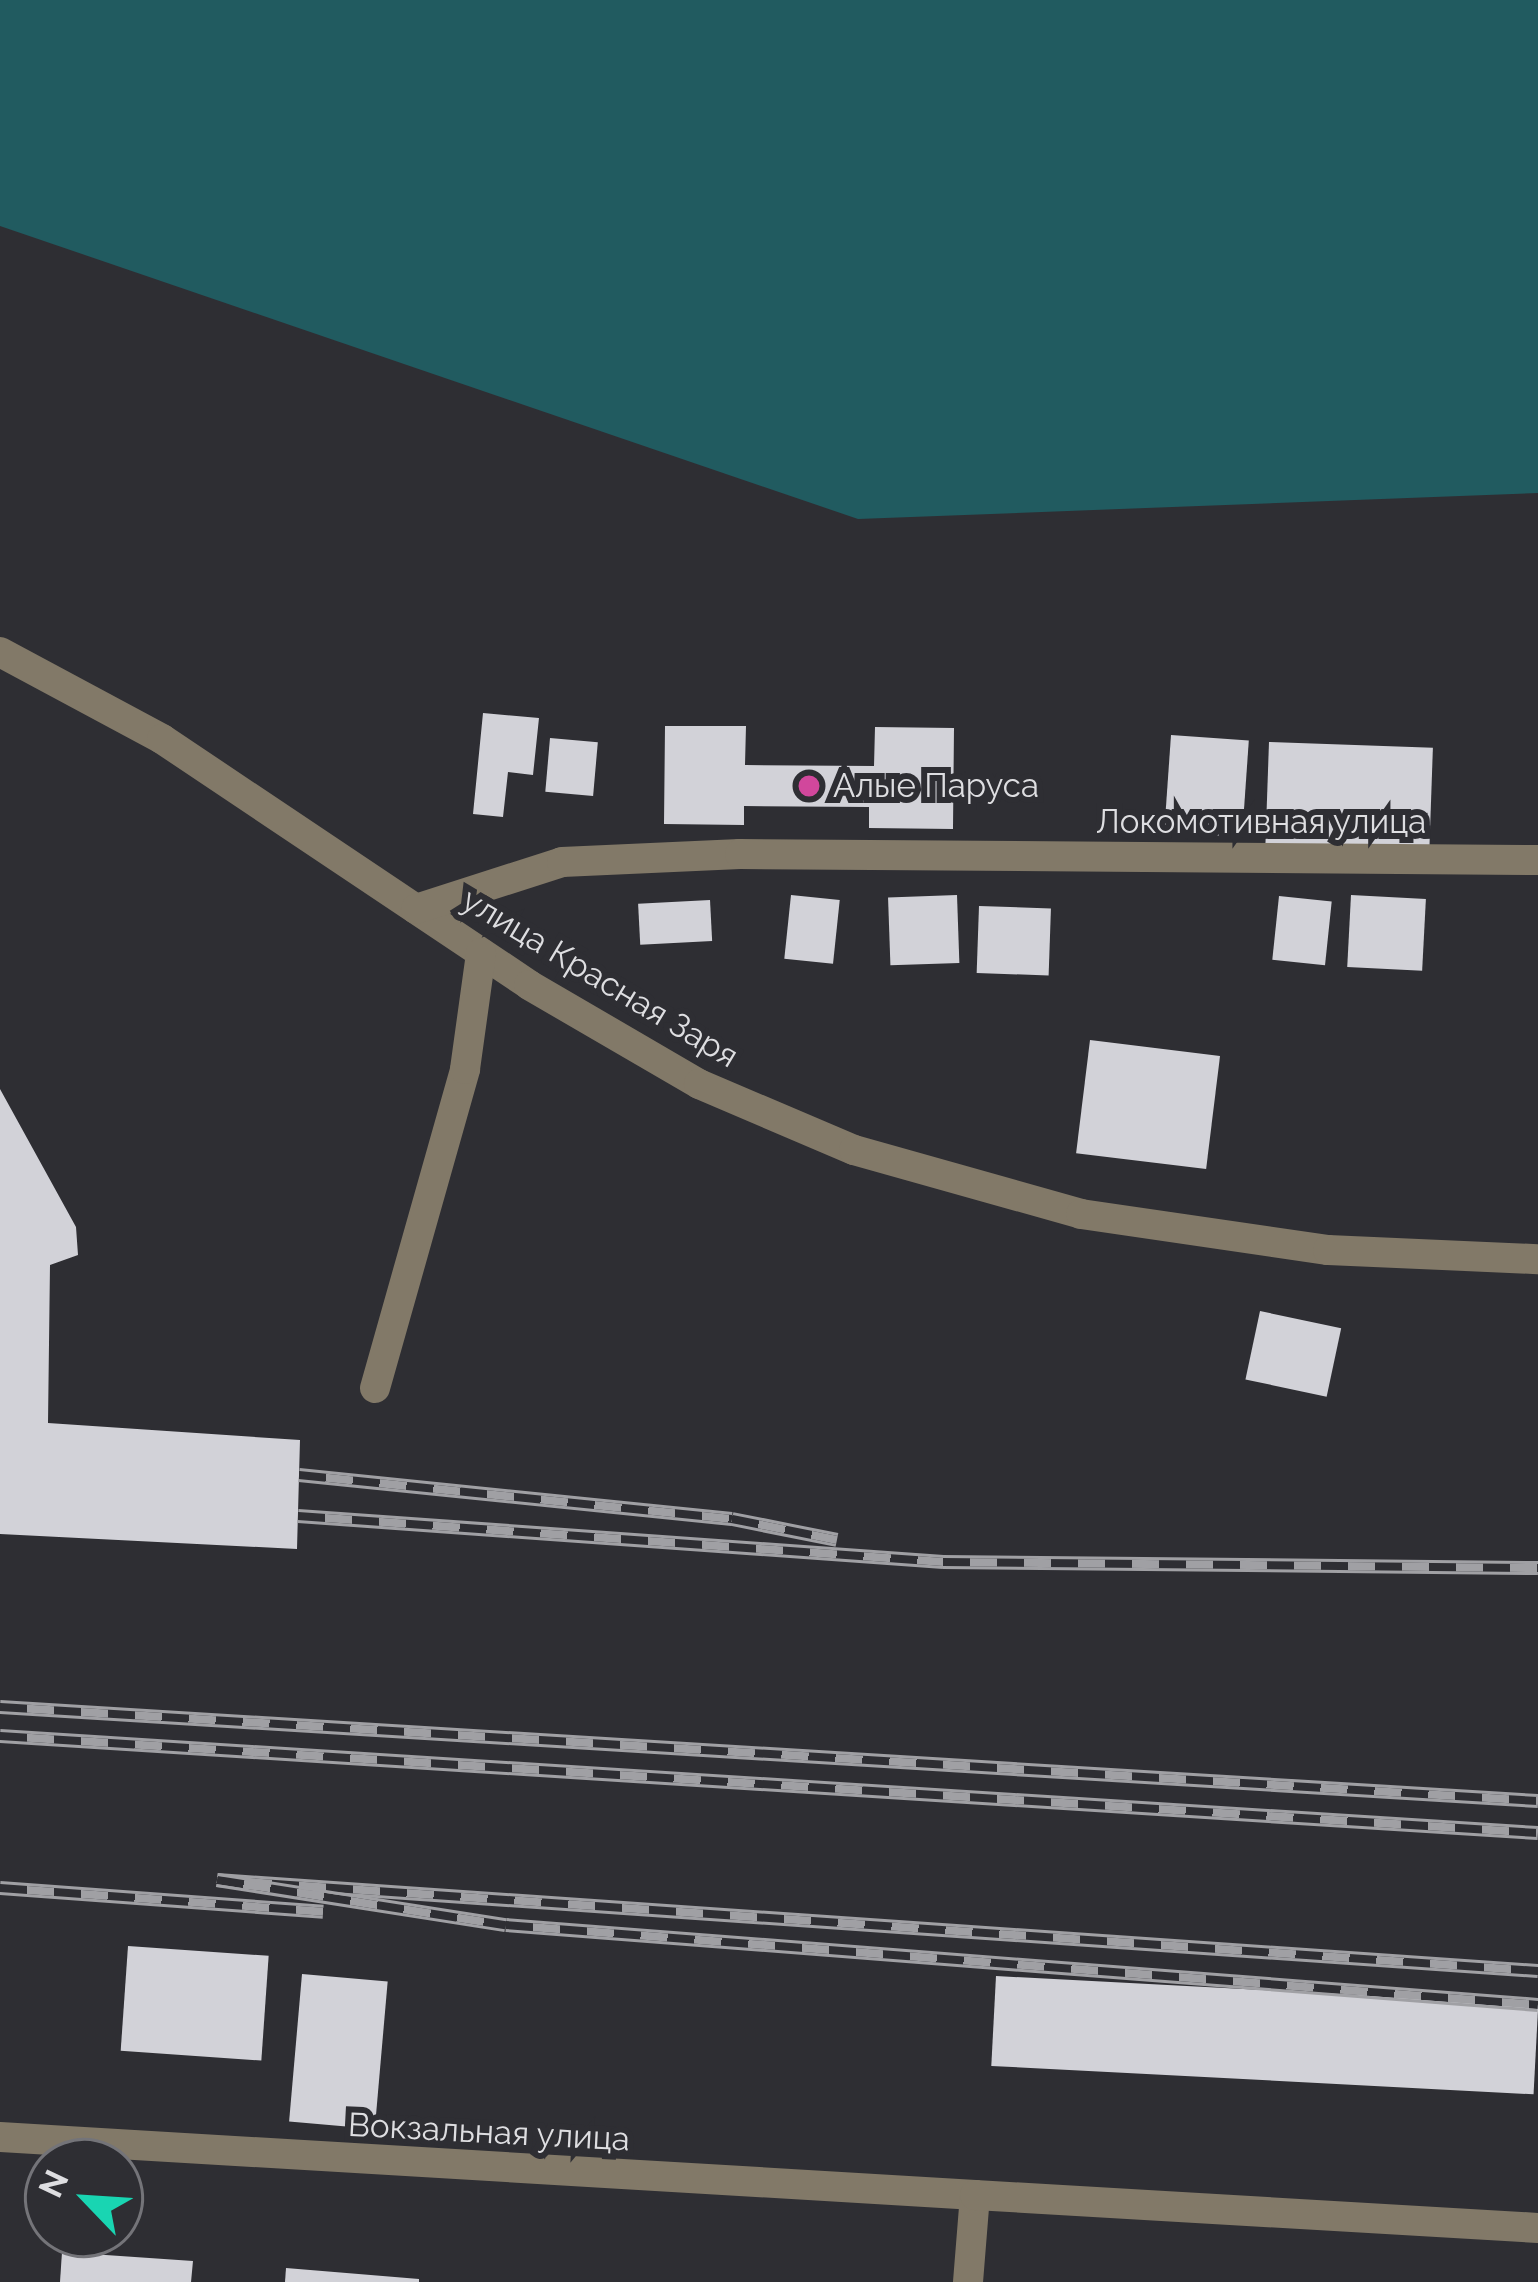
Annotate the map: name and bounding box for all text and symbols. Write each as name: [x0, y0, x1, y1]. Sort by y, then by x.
place label: Алые Паруса: [833, 766, 1039, 806]
marker: Алые Паруса: [796, 773, 822, 799]
street label: Локомотивная улица: [1095, 802, 1427, 842]
street label: улица Красная Заря: [455, 880, 745, 1076]
street label: Вокзальная улица: [347, 2105, 631, 2159]
north arrow: [24, 2138, 144, 2258]
text: N: [31, 2164, 77, 2203]

